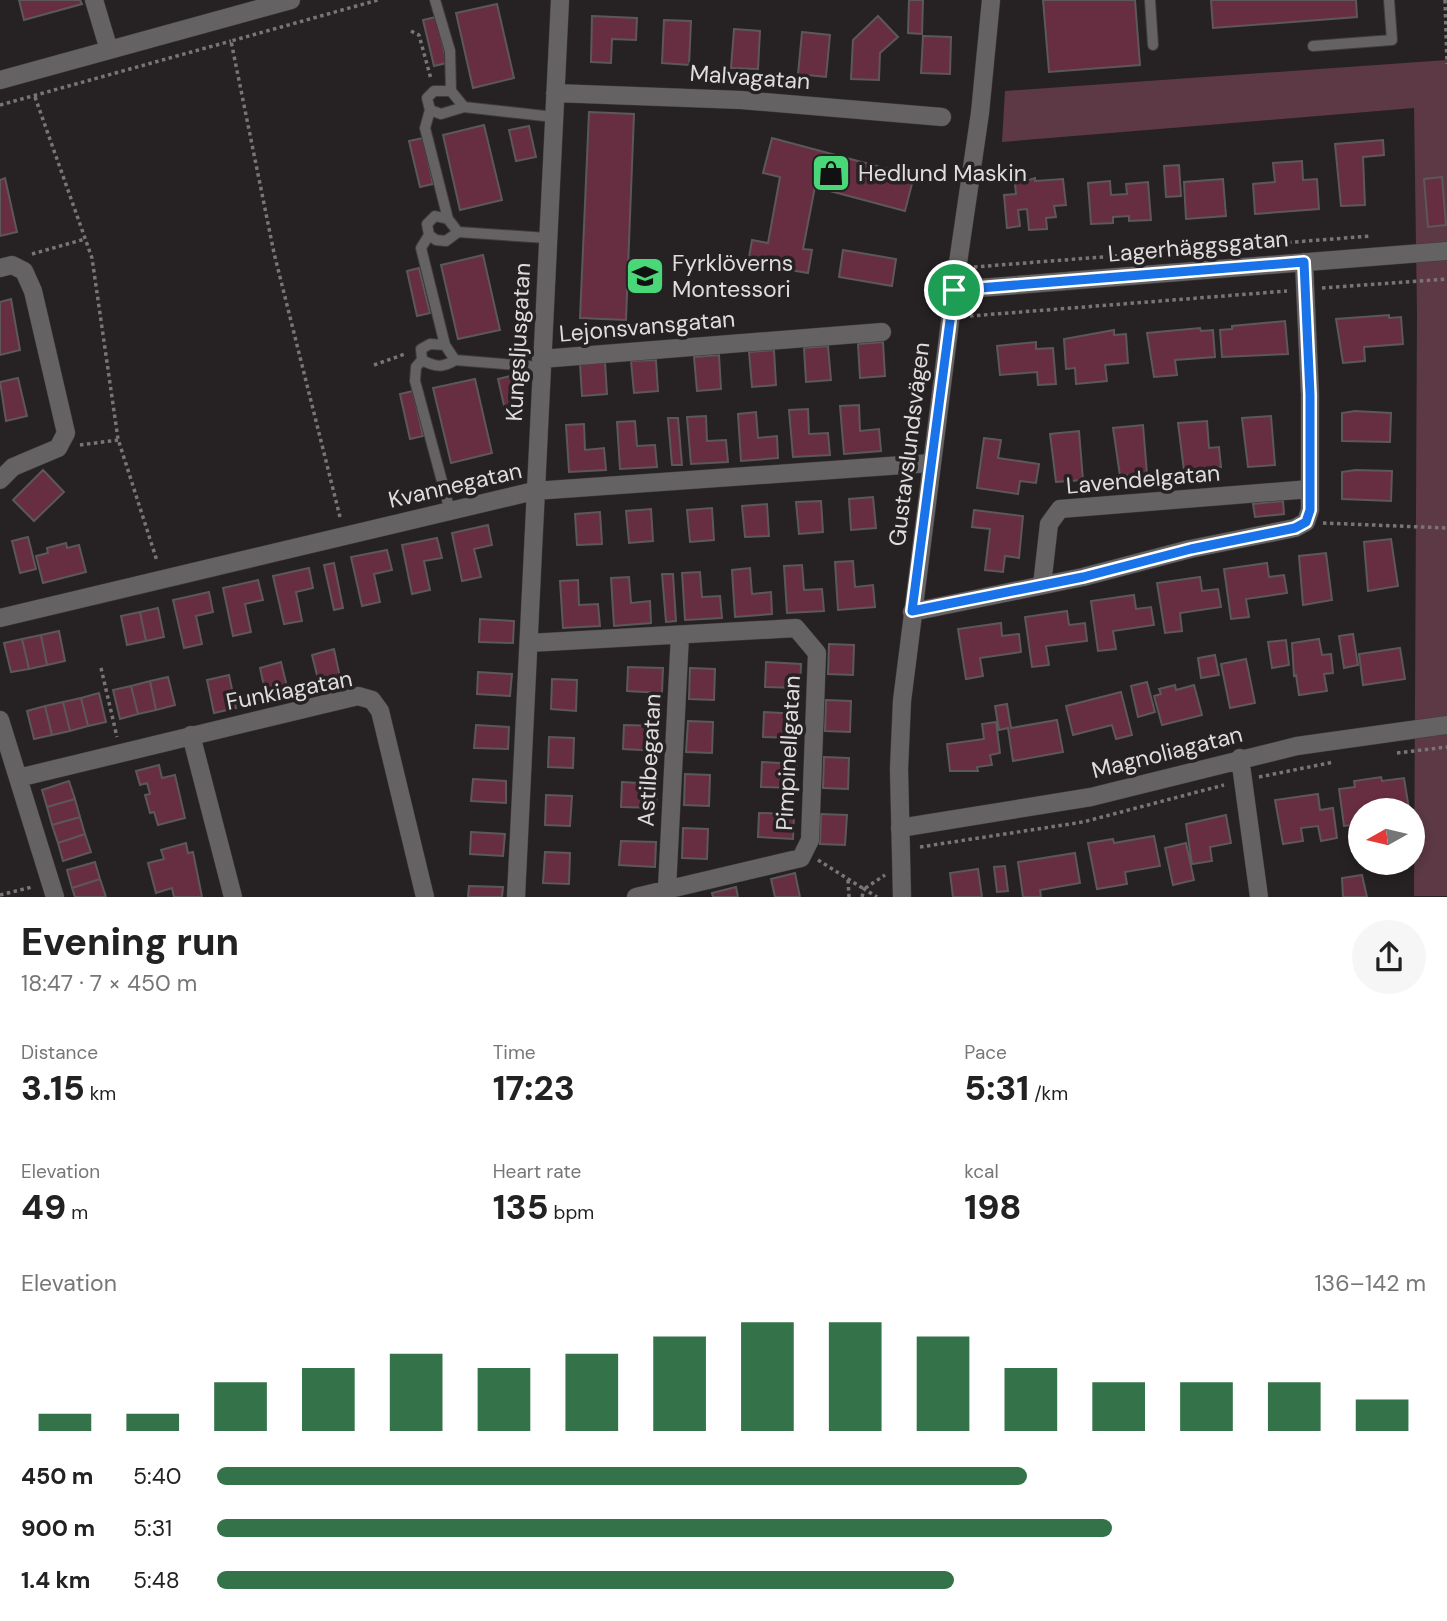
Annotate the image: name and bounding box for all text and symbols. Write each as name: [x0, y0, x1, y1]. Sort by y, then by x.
street label: Malvagatan: [689, 58, 811, 96]
shop icon: Hedlund Maskin: [810, 152, 852, 194]
place label: Hedlund Maskin: [858, 158, 1027, 188]
street label: Lagerhäggsgatan: [1106, 223, 1290, 269]
place label: Fyrklöverns Montessori: [672, 248, 793, 304]
school or university icon: Fyrklöverns Montessori: [624, 255, 666, 297]
pin: [924, 260, 984, 320]
street label: Kungsljusgatan: [499, 262, 537, 422]
icon: arrive: [935, 271, 973, 309]
street label: Lejonsvansgatan: [558, 303, 736, 349]
street label: Gustavslundsvägen: [882, 340, 936, 548]
street label: Kvannegatan: [385, 455, 525, 515]
street label: Lavendelgatan: [1065, 457, 1221, 501]
street label: Funkiagatan: [223, 663, 355, 717]
street label: Pimpinellgatan: [769, 675, 807, 831]
street label: Astilbegatan: [631, 693, 667, 827]
street label: Magnoliagatan: [1088, 719, 1246, 785]
north arrow: [1348, 798, 1424, 875]
map controls: [1348, 798, 1425, 875]
text: Evening run: [21, 917, 239, 967]
button: share: [1352, 920, 1426, 994]
text: 18:47 · 7 × 450 m: [21, 968, 197, 998]
text: Distance: [21, 1040, 98, 1065]
text: Time: [493, 1040, 536, 1065]
text: Pace: [964, 1040, 1007, 1065]
text: 3.15: [21, 1065, 85, 1111]
text: 17:23: [493, 1065, 575, 1111]
text: 5:31: [964, 1065, 1029, 1111]
text: km: [85, 1081, 116, 1106]
text: /km: [1029, 1081, 1068, 1106]
text: Elevation: [21, 1159, 100, 1184]
text: Heart rate: [493, 1159, 581, 1184]
text: kcal: [964, 1159, 999, 1184]
text: 49: [21, 1184, 66, 1230]
text: 135: [493, 1184, 549, 1230]
text: 198: [964, 1184, 1021, 1230]
text: m: [66, 1200, 88, 1225]
text: bpm: [549, 1200, 594, 1225]
text: Elevation: [21, 1268, 117, 1298]
text: 136–142 m: [1314, 1268, 1426, 1298]
text: 450 m: [21, 1461, 94, 1491]
text: 5:40: [133, 1461, 181, 1491]
text: 900 m: [21, 1513, 95, 1543]
text: 5:31: [133, 1513, 172, 1543]
text: 1.4 km: [21, 1565, 90, 1595]
text: 5:48: [133, 1565, 180, 1595]

